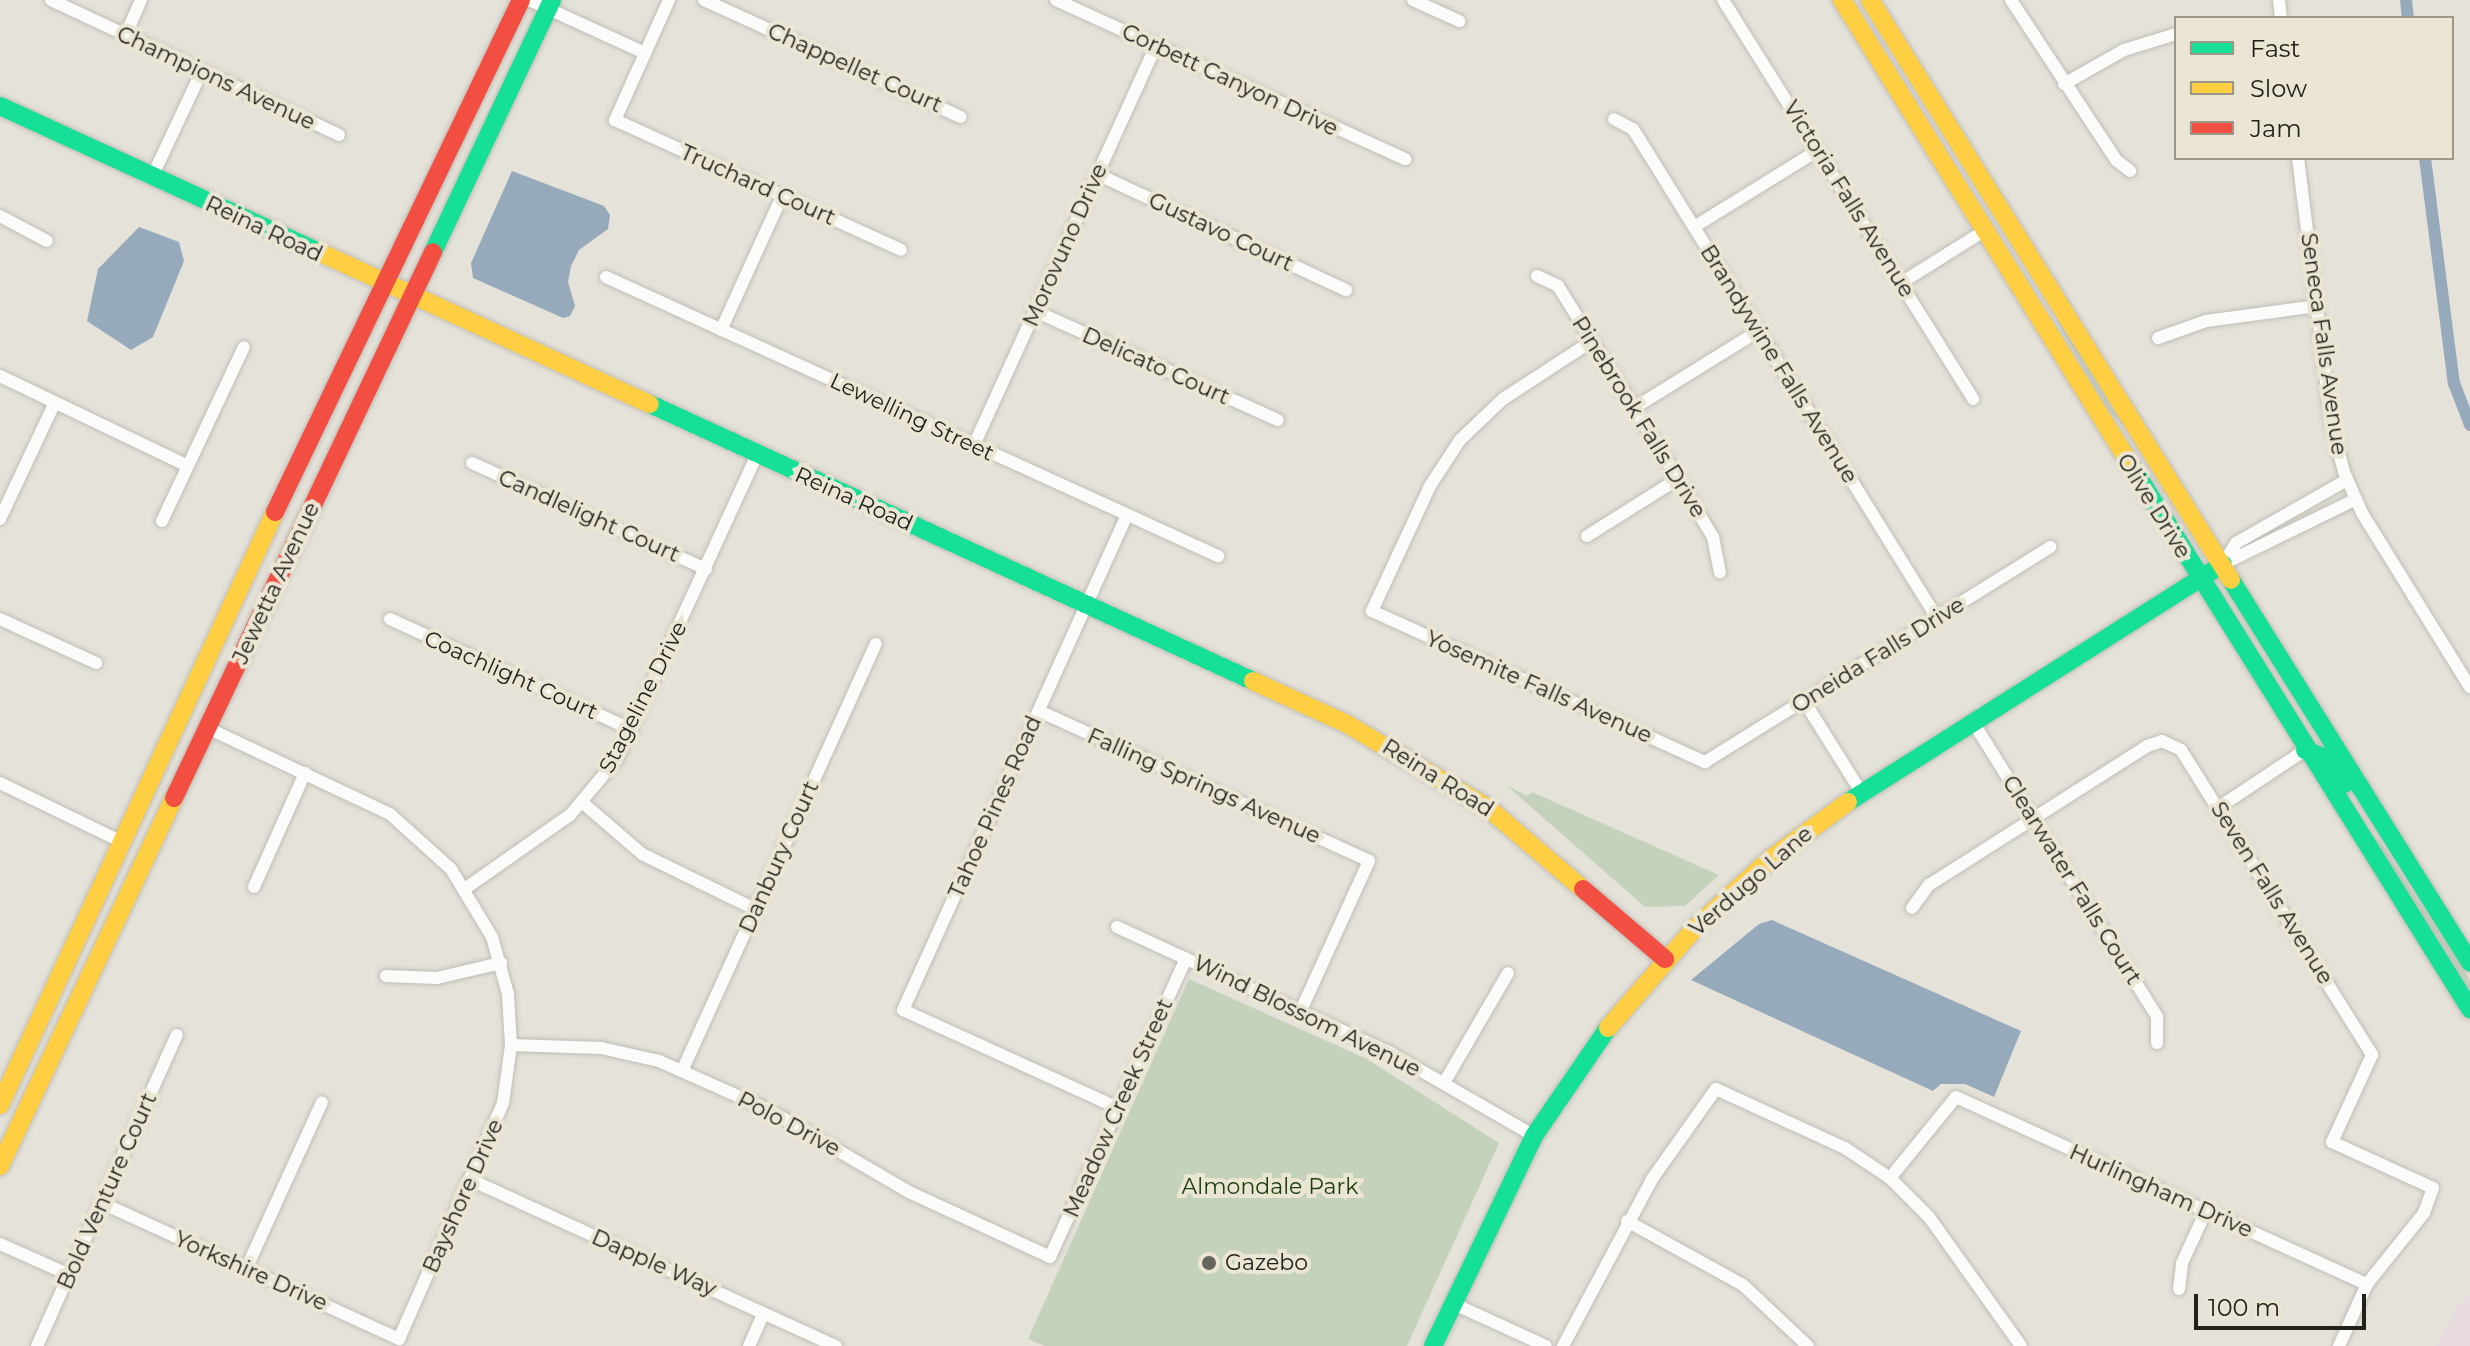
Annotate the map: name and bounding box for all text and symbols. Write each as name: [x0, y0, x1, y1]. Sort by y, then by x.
legend: [2174, 16, 2454, 160]
street label: Chappellet Court: [764, 18, 946, 118]
street label: Corbett Canyon Drive: [1118, 18, 1342, 142]
street label: Champions Avenue: [113, 20, 319, 136]
text: Fast: [2250, 34, 2300, 63]
text: Slow: [2250, 74, 2307, 103]
street label: Victoria Falls Avenue: [1778, 96, 1920, 302]
text: Jam: [2250, 114, 2302, 143]
street label: Truchard Court: [676, 139, 840, 231]
street label: Morovuno Drive: [1017, 159, 1113, 331]
street label: Gustavo Court: [1144, 187, 1298, 277]
street label: Reina Road: [201, 190, 327, 268]
street label: Seneca Falls Avenue: [2295, 231, 2353, 457]
street label: Brandywine Falls Avenue: [1695, 240, 1863, 488]
street label: Pinebrook Falls Drive: [1566, 312, 1712, 522]
street label: Delicato Court: [1078, 322, 1234, 410]
street label: Lewelling Street: [826, 367, 998, 467]
street label: Olive Drive: [2111, 449, 2197, 563]
street label: Reina Road: [791, 461, 917, 537]
street label: Candlelight Court: [494, 464, 684, 568]
street label: Jewetta Avenue: [227, 498, 325, 668]
street label: Oneida Falls Drive: [1787, 591, 1969, 719]
street label: Stageline Drive: [593, 617, 693, 777]
street label: Coachlight Court: [420, 625, 602, 725]
street label: Yosemite Falls Avenue: [1422, 625, 1656, 749]
street label: Tahoe Pines Road: [943, 712, 1047, 902]
street label: Falling Springs Avenue: [1083, 723, 1325, 849]
street label: Reina Road: [1377, 733, 1499, 823]
street label: Clearwater Falls Court: [1997, 771, 2147, 989]
street label: Danbury Court: [734, 777, 824, 937]
street label: Seven Falls Avenue: [2205, 797, 2339, 989]
street label: Verdugo Lane: [1684, 820, 1818, 942]
street label: Wind Blossom Avenue: [1189, 950, 1425, 1082]
street label: Meadow Creek Street: [1058, 995, 1178, 1221]
street label: Polo Drive: [733, 1086, 845, 1162]
street label: Bold Venture Court: [52, 1089, 162, 1293]
street label: Bayshore Drive: [417, 1115, 509, 1277]
street label: Hurlingham Drive: [2065, 1139, 2257, 1243]
park label: Almondale Park: [1182, 1174, 1358, 1200]
street label: Dapple Way: [588, 1224, 720, 1302]
street label: Yorkshire Drive: [170, 1225, 332, 1317]
place label: Gazebo: [1225, 1250, 1308, 1276]
marker: Gazebo: [1200, 1254, 1218, 1272]
scale bar: [2198, 1278, 2370, 1328]
text: 100 m: [2208, 1293, 2280, 1322]

